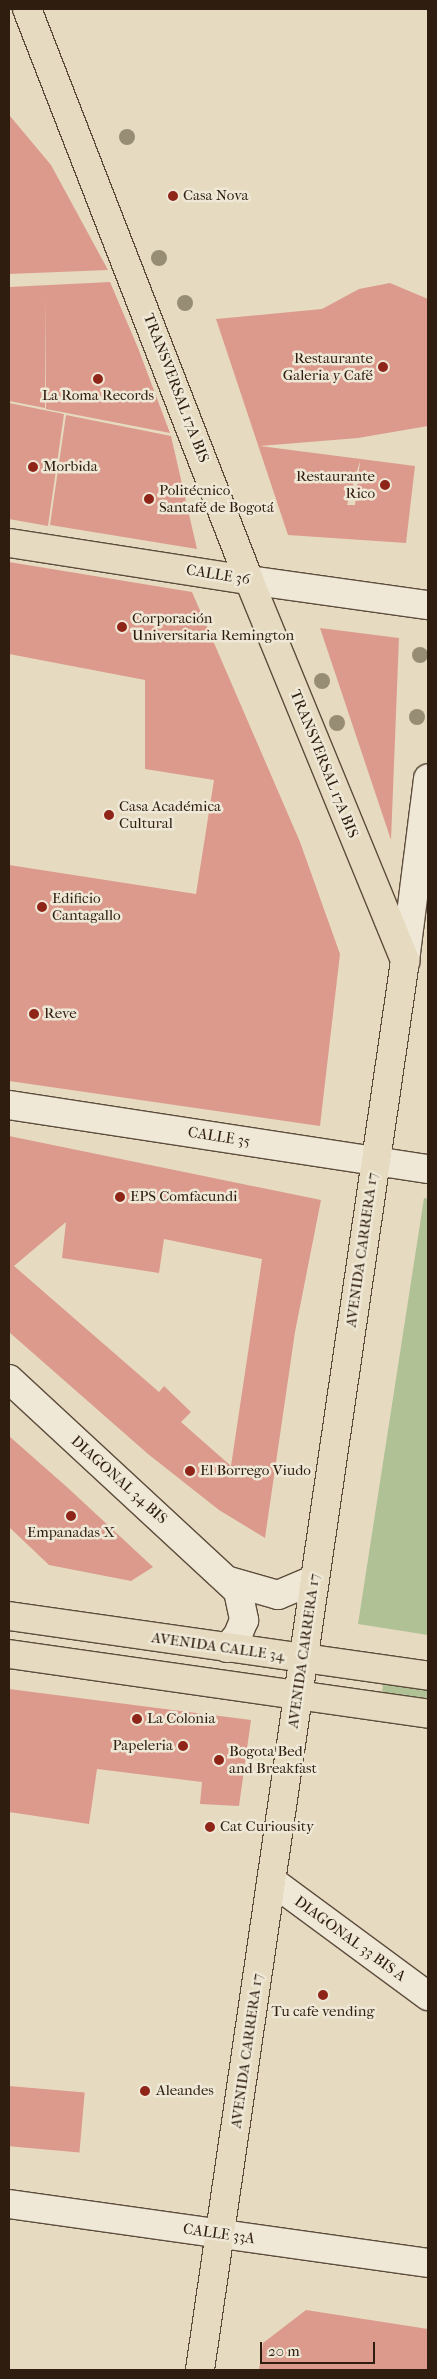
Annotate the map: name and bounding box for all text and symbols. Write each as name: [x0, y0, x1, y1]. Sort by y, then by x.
place label: Casa Nova: [183, 187, 248, 205]
marker: Casa Nova: [167, 190, 179, 202]
street label: TRANSVERSAL 17A BIS: [139, 311, 213, 465]
place label: Restaurante Galeria y Café: [283, 349, 373, 384]
marker: Restaurante Galeria y Café: [377, 361, 389, 373]
marker: La Roma Records: [92, 373, 104, 385]
place label: La Roma Records: [42, 387, 154, 405]
place label: Morbida: [43, 458, 98, 476]
marker: Morbida: [27, 461, 39, 473]
place label: Restaurante Rico: [296, 467, 375, 502]
marker: Restaurante Rico: [379, 479, 391, 491]
place label: Politécnico Santafé de Bogotá: [159, 481, 274, 516]
marker: Politécnico Santafé de Bogotá: [143, 493, 155, 505]
street label: CALLE 36: [185, 561, 251, 589]
place label: Corporación Universitaria Remington: [132, 609, 294, 644]
marker: Corporación Universitaria Remington: [116, 621, 128, 633]
street label: TRANSVERSAL 17A BIS: [286, 687, 362, 841]
place label: Casa Académica Cultural: [119, 797, 221, 832]
marker: Casa Académica Cultural: [103, 809, 115, 821]
place label: Edificio Cantagallo: [52, 889, 121, 924]
marker: Edificio Cantagallo: [36, 901, 48, 913]
place label: Reve: [44, 1005, 77, 1023]
marker: Reve: [28, 1008, 40, 1020]
street label: CALLE 35: [187, 1123, 251, 1151]
street label: AVENIDA CARRERA 17: [342, 1171, 382, 1329]
place label: EPS Comfacundi: [130, 1188, 238, 1206]
marker: EPS Comfacundi: [114, 1191, 126, 1203]
street label: DIAGONAL 34 BIS: [67, 1432, 171, 1528]
place label: El Borrego Viudo: [200, 1462, 311, 1480]
marker: El Borrego Viudo: [184, 1465, 196, 1477]
marker: Empanadas X: [65, 1510, 77, 1522]
place label: Empanadas X: [27, 1524, 115, 1542]
street label: AVENIDA CARRERA 17: [284, 1572, 324, 1730]
street label: AVENIDA CALLE 34: [150, 1629, 286, 1665]
place label: La Colonia: [147, 1710, 215, 1728]
marker: La Colonia: [131, 1713, 143, 1725]
place label: Papeleria: [112, 1737, 173, 1755]
marker: Papeleria: [177, 1740, 189, 1752]
place label: Bogota Bed and Breakfast: [229, 1742, 317, 1777]
marker: Bogota Bed and Breakfast: [213, 1754, 225, 1766]
place label: Cat Curiousity: [220, 1818, 314, 1836]
marker: Cat Curiousity: [204, 1821, 216, 1833]
street label: DIAGONAL 33 BIS A: [291, 1892, 409, 1986]
street label: AVENIDA CARRERA 17: [227, 1972, 267, 2130]
marker: Tu cafe vending: [317, 1989, 329, 2001]
place label: Tu cafe vending: [272, 2003, 374, 2021]
place label: Aleandes: [156, 2082, 214, 2100]
marker: Aleandes: [138, 2084, 152, 2098]
street label: CALLE 33A: [182, 2220, 256, 2248]
scale bar: [262, 2332, 377, 2364]
text: 20 m: [268, 2342, 300, 2360]

